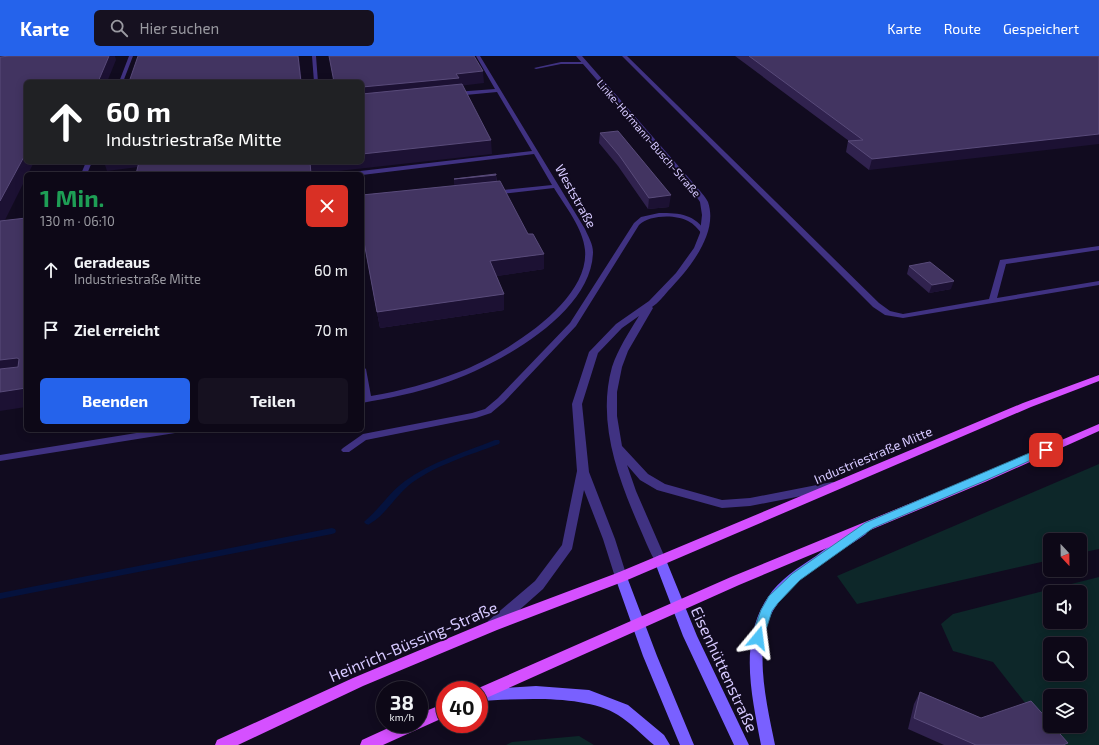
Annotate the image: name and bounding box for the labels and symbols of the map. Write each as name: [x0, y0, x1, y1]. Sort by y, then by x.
street label: Linke-Hofmann-Busch-Straße: [594, 77, 704, 200]
street label: Weststraße: [552, 161, 600, 231]
street label: Industriestraße Mitte: [811, 423, 935, 487]
pin: [1029, 433, 1063, 467]
north arrow: [1043, 533, 1087, 577]
street label: Heinrich-Büssing-Straße: [326, 597, 500, 685]
street label: Eisenhüttenstraße: [688, 603, 762, 735]
position arrow: [737, 617, 779, 659]
speed limit sign: 40: [436, 681, 488, 733]

